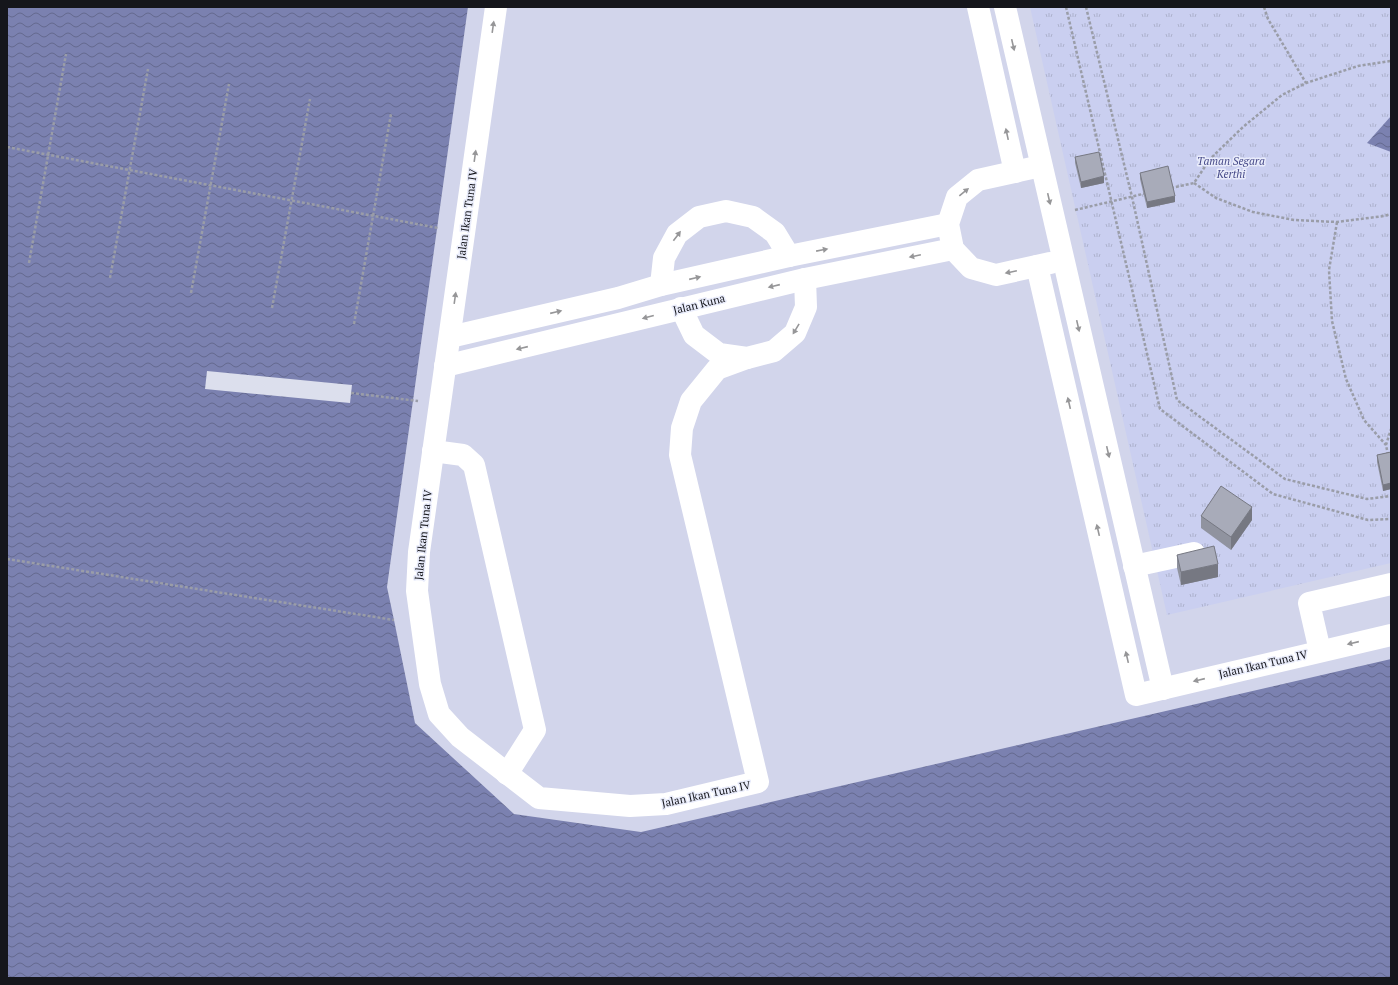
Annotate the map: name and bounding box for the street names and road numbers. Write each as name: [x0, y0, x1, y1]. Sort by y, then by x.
street label: Jalan Ikan Tuna IV: [454, 168, 480, 260]
street label: Jalan Kuna: [672, 291, 727, 317]
street label: Jalan Ikan Tuna IV: [411, 489, 435, 581]
street label: Jalan Ikan Tuna IV: [1217, 647, 1309, 681]
street label: Jalan Ikan Tuna IV: [660, 778, 752, 810]

